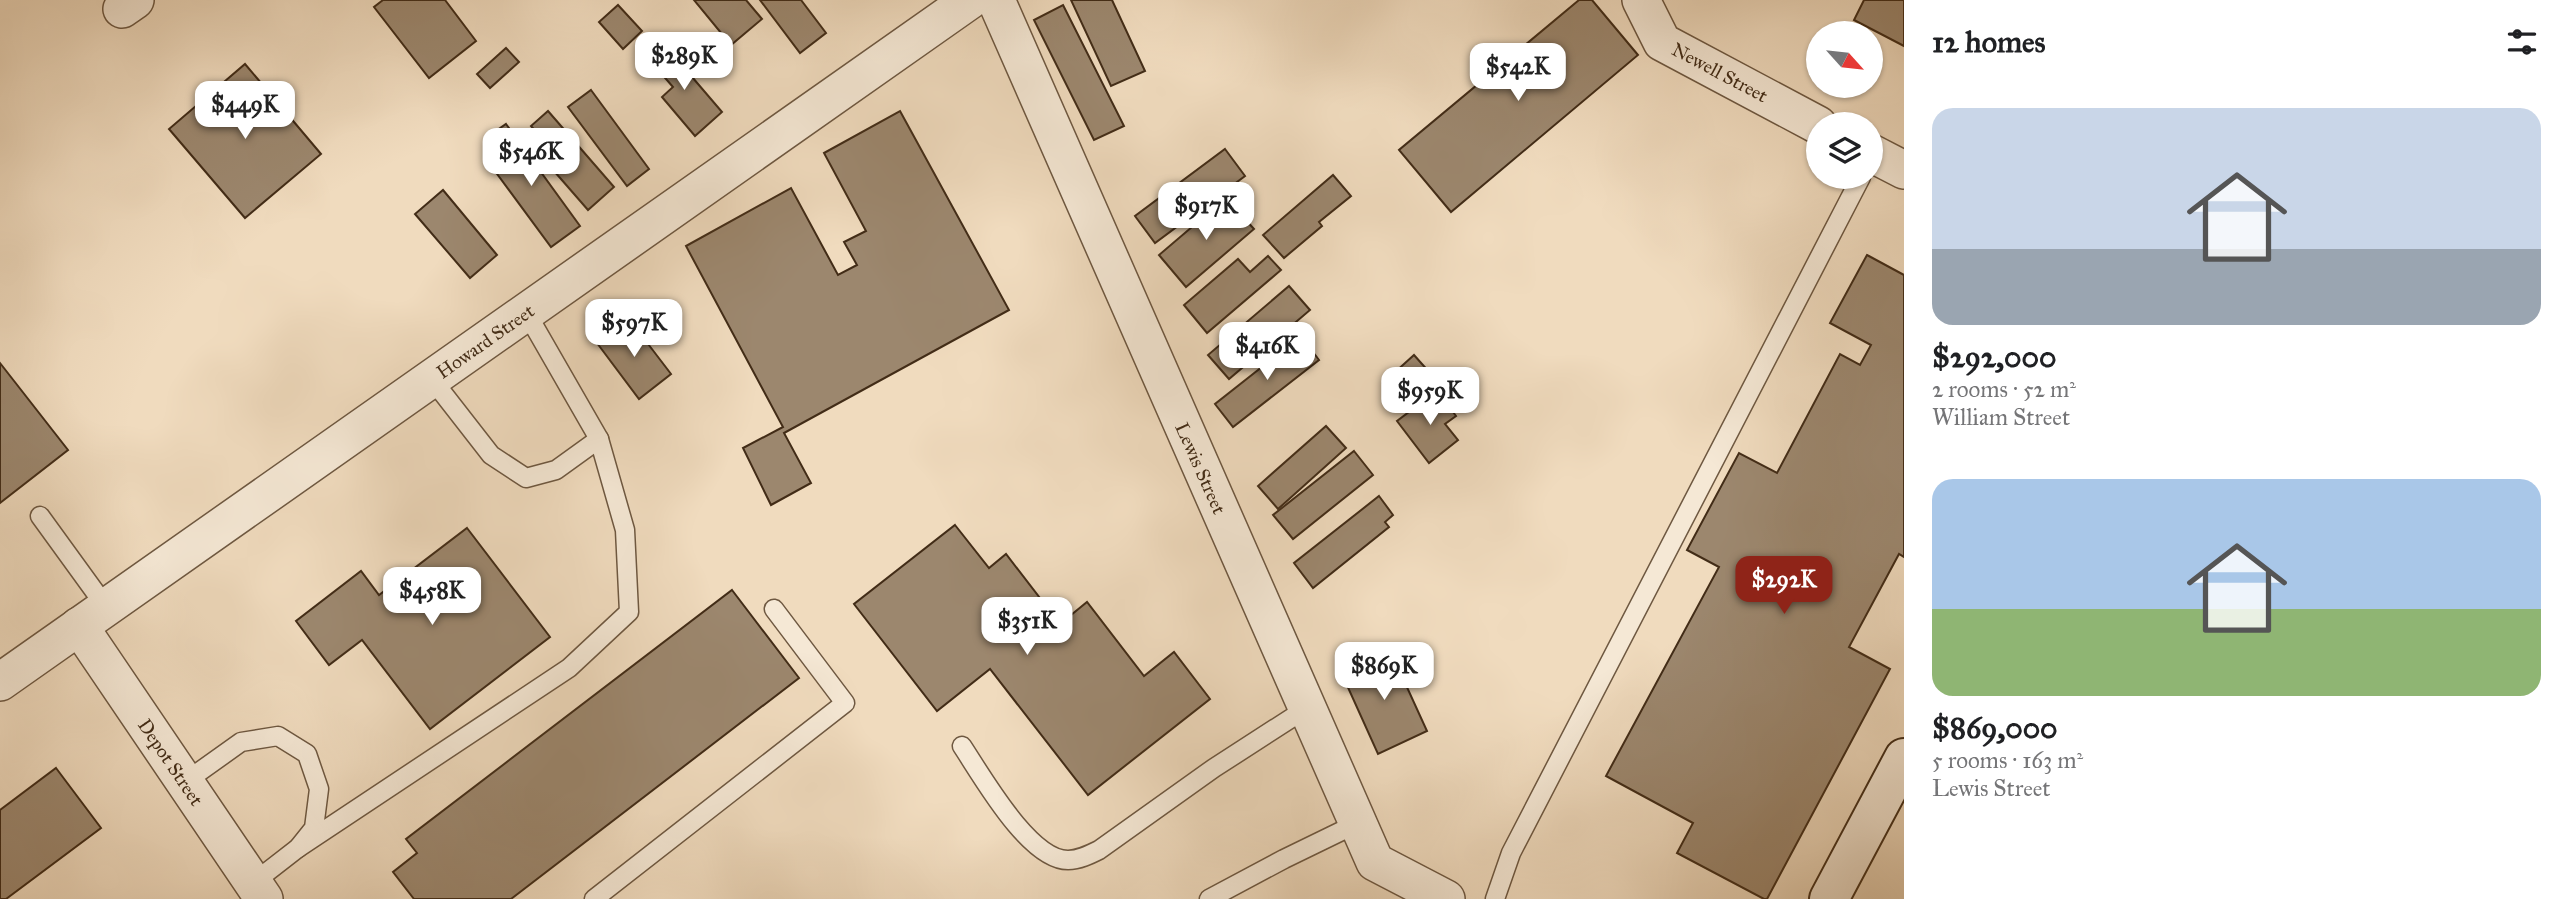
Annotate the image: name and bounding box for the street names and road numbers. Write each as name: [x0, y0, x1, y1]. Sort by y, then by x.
street label: Newell Street: [1668, 38, 1772, 107]
street label: Howard Street: [432, 299, 539, 384]
street label: Lewis Street: [1170, 419, 1231, 518]
street label: Depot Street: [133, 714, 208, 810]

